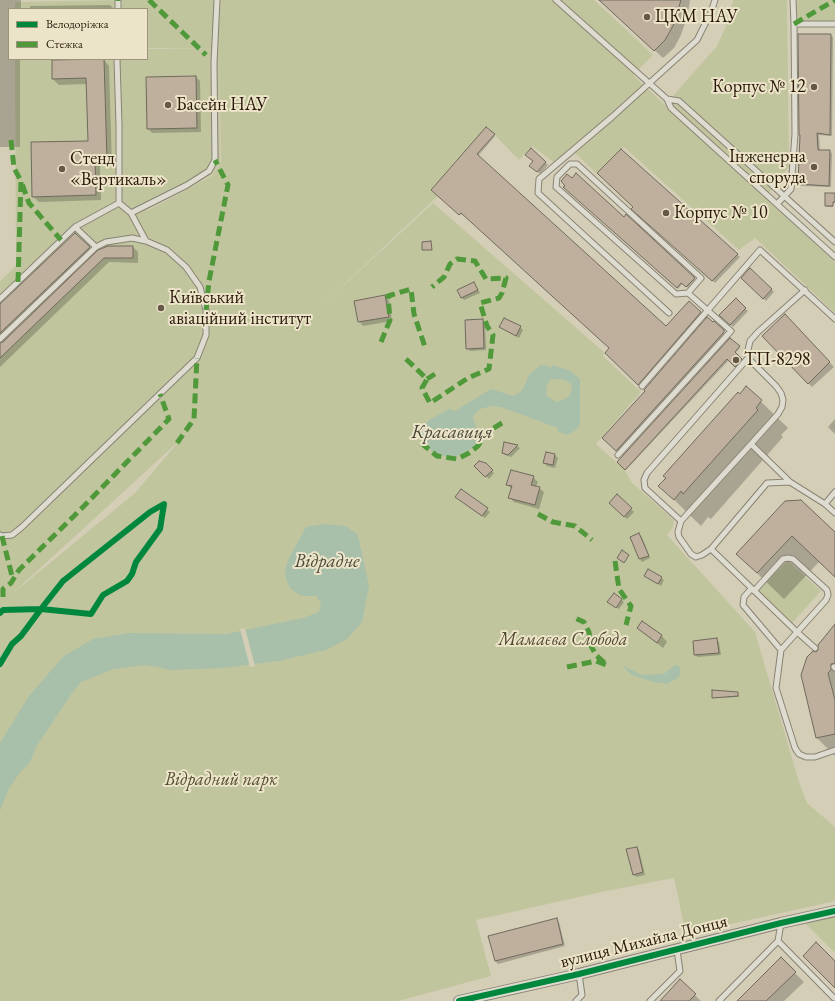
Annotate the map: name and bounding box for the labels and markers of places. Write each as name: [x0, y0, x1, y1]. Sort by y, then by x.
place label: ЦКМ НАУ: [655, 6, 738, 28]
marker: ЦКМ НАУ: [642, 12, 652, 22]
place label: Корпус № 12: [712, 76, 806, 98]
marker: Корпус № 12: [809, 82, 819, 92]
place label: Басейн НАУ: [176, 94, 267, 116]
marker: Басейн НАУ: [163, 100, 173, 110]
place label: Інженерна споруда: [729, 146, 806, 188]
place label: Стенд «Вертикаль»: [70, 148, 167, 190]
marker: Інженерна споруда: [809, 162, 819, 172]
marker: Стенд «Вертикаль»: [57, 164, 67, 174]
place label: Корпус № 10: [674, 202, 768, 224]
marker: Корпус № 10: [661, 208, 671, 218]
place label: Київський авіаційний інститут: [169, 287, 311, 330]
marker: Київський авіаційний інститут: [156, 303, 166, 313]
place label: ТП-8298: [744, 349, 810, 371]
marker: ТП-8298: [731, 355, 741, 365]

